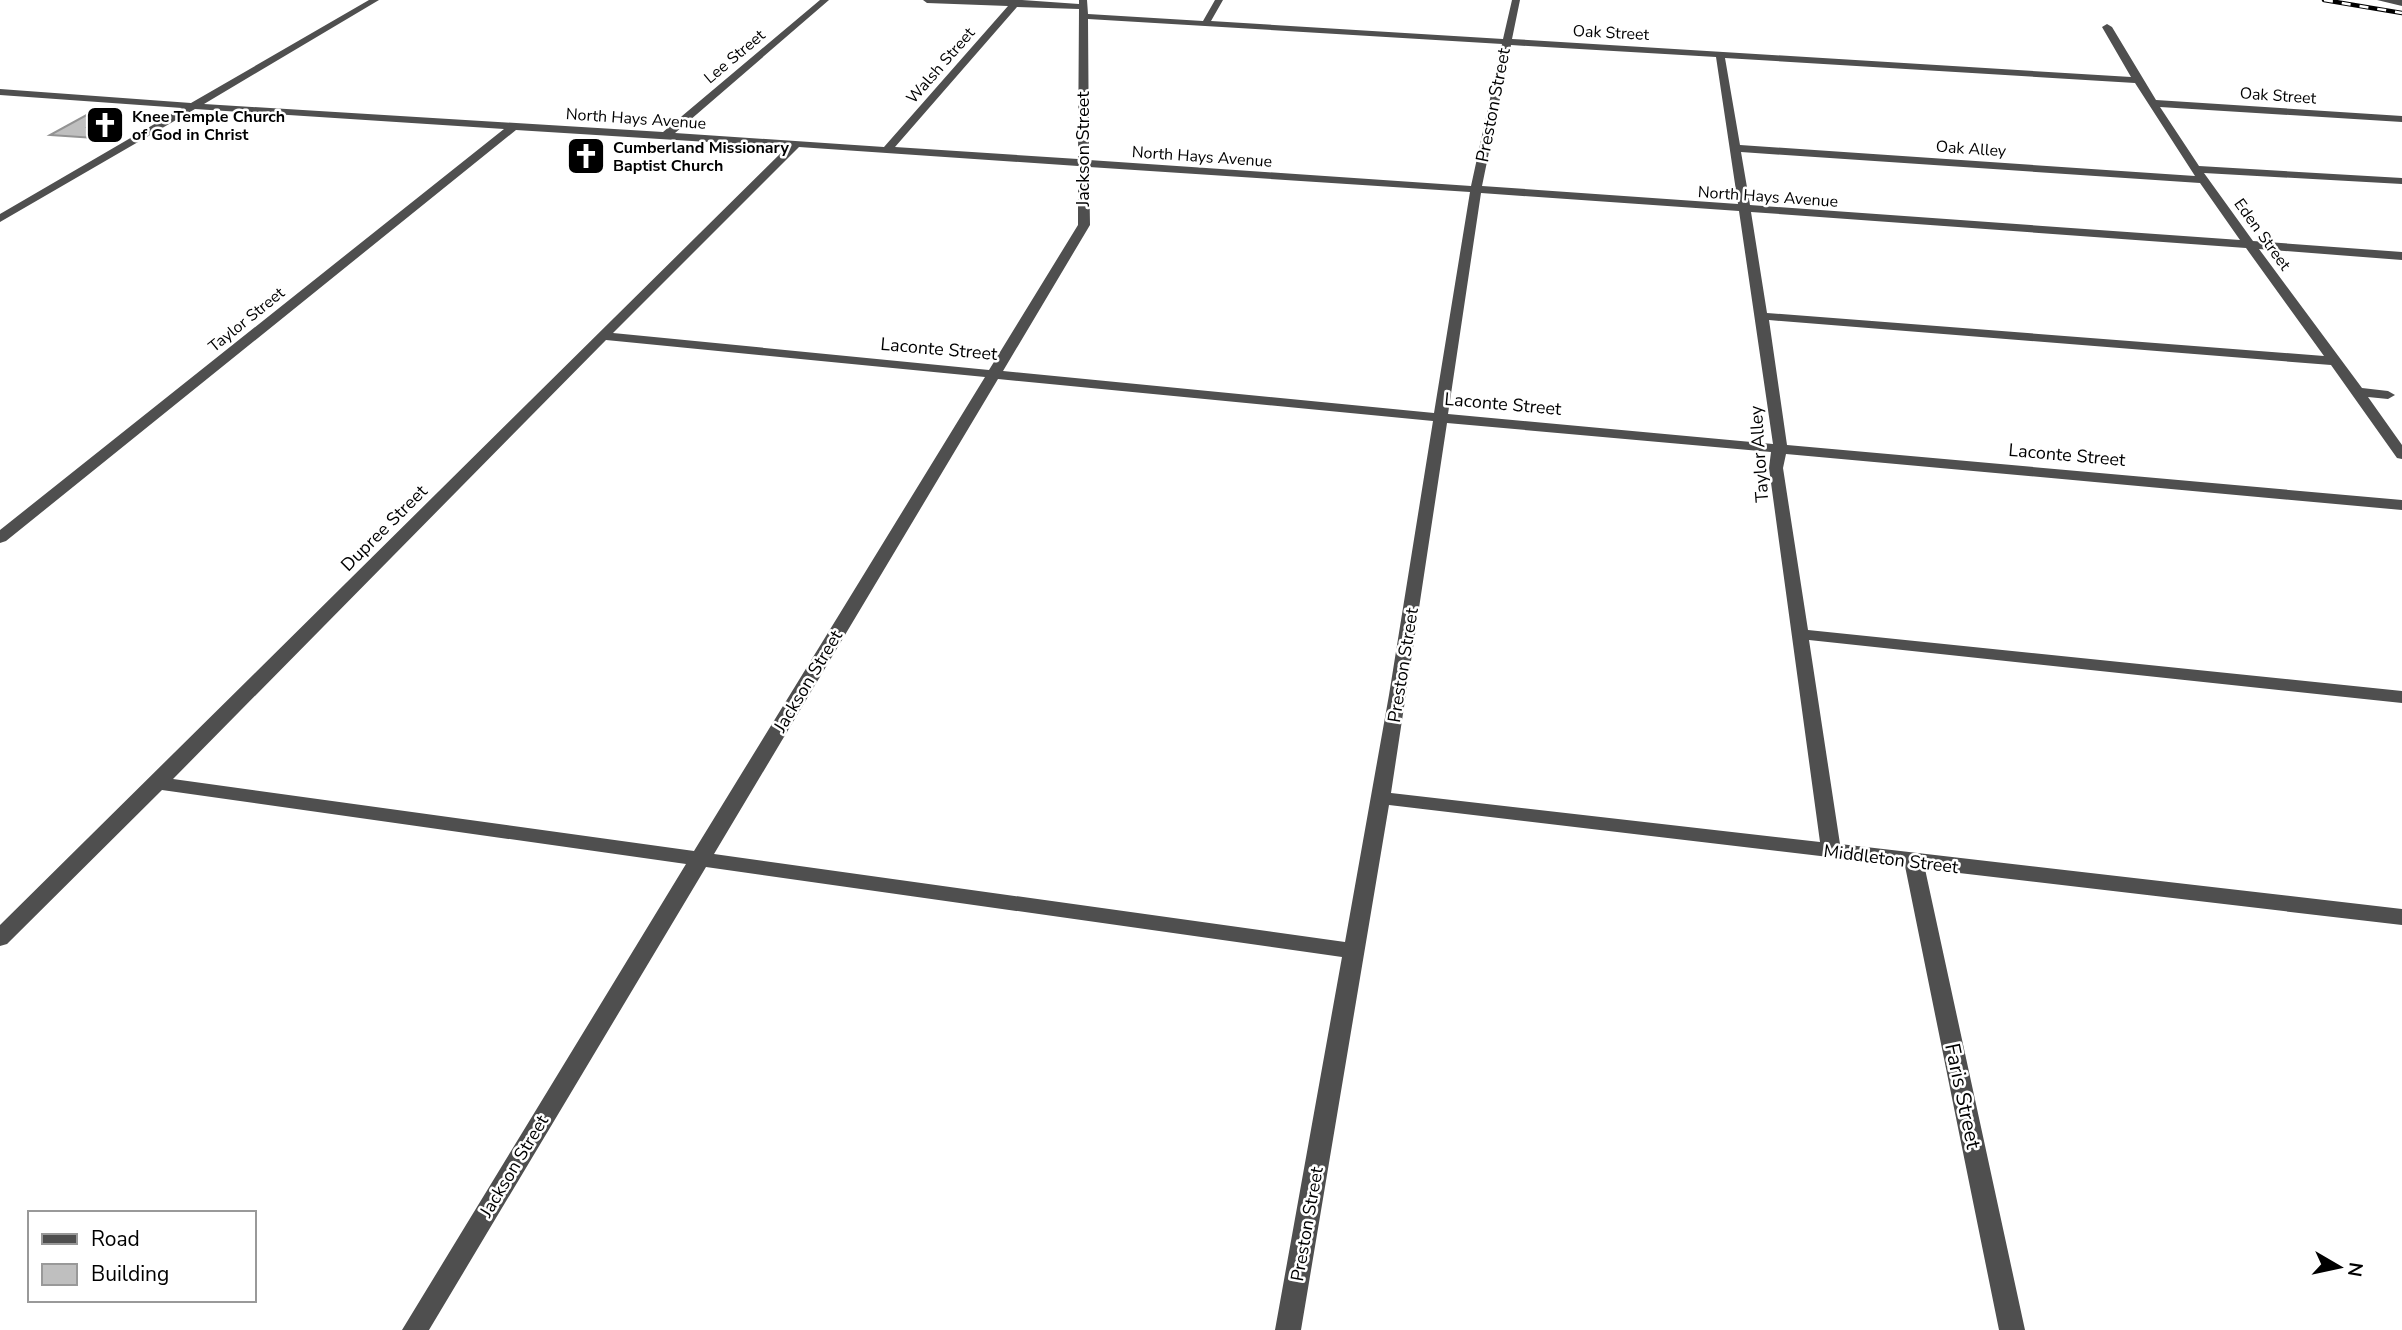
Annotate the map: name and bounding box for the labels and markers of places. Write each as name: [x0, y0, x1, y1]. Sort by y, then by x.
church icon: Knee Temple Church of God in Christ: [84, 104, 126, 146]
place label: Knee Temple Church of God in Christ: [132, 106, 285, 146]
church icon: Cumberland Missionary Baptist Church: [565, 135, 607, 177]
place label: Cumberland Missionary Baptist Church: [613, 137, 789, 177]

